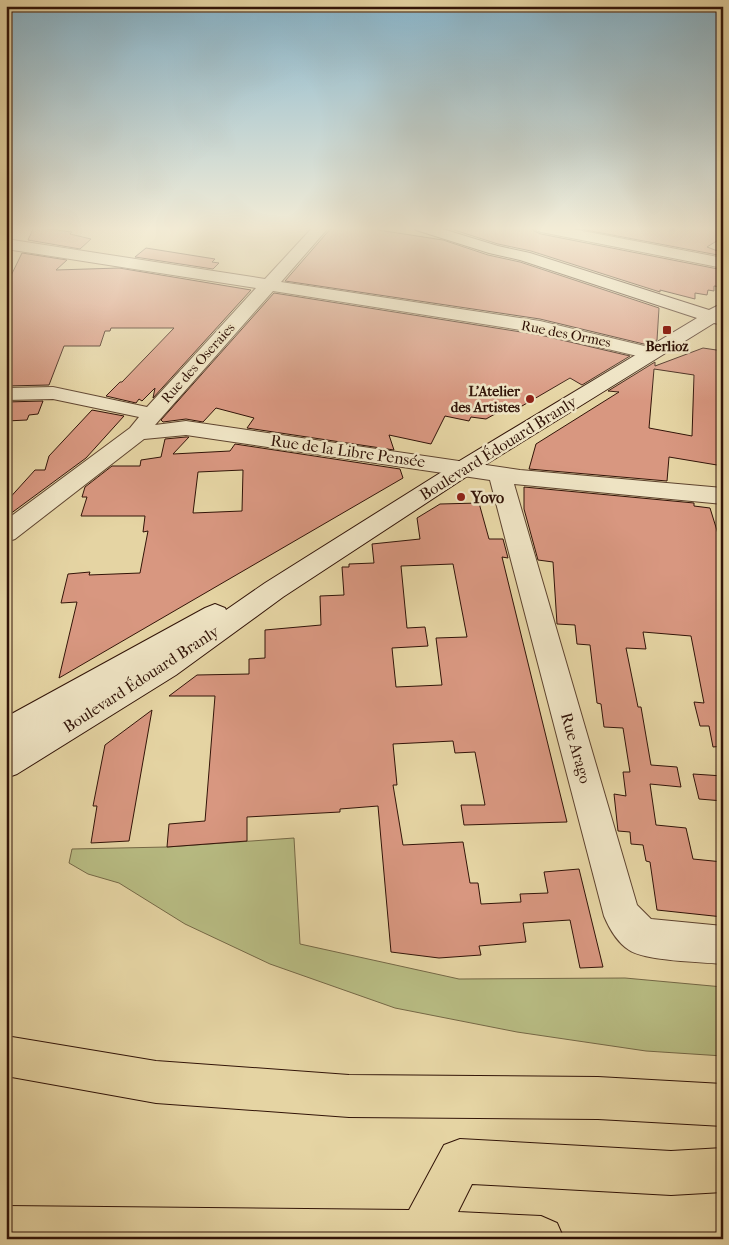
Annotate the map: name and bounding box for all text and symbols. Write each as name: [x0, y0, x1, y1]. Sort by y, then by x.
street label: Rue des Ormes: [520, 317, 612, 351]
street label: Rue des Oseraies: [158, 319, 238, 407]
marker: Berlioz: [661, 324, 673, 336]
place label: Berlioz: [645, 338, 689, 355]
place label: L'Atelier des Artistes: [451, 383, 521, 416]
street label: Boulevard Édouard Branly: [415, 391, 580, 504]
marker: L'Atelier des Artistes: [524, 393, 536, 405]
street label: Rue de la Libre Pensée: [270, 431, 427, 471]
place label: Yovo: [470, 488, 504, 507]
marker: Yovo: [455, 491, 467, 503]
street label: Boulevard Édouard Branly: [59, 620, 223, 736]
street label: Rue Arago: [557, 710, 595, 786]

